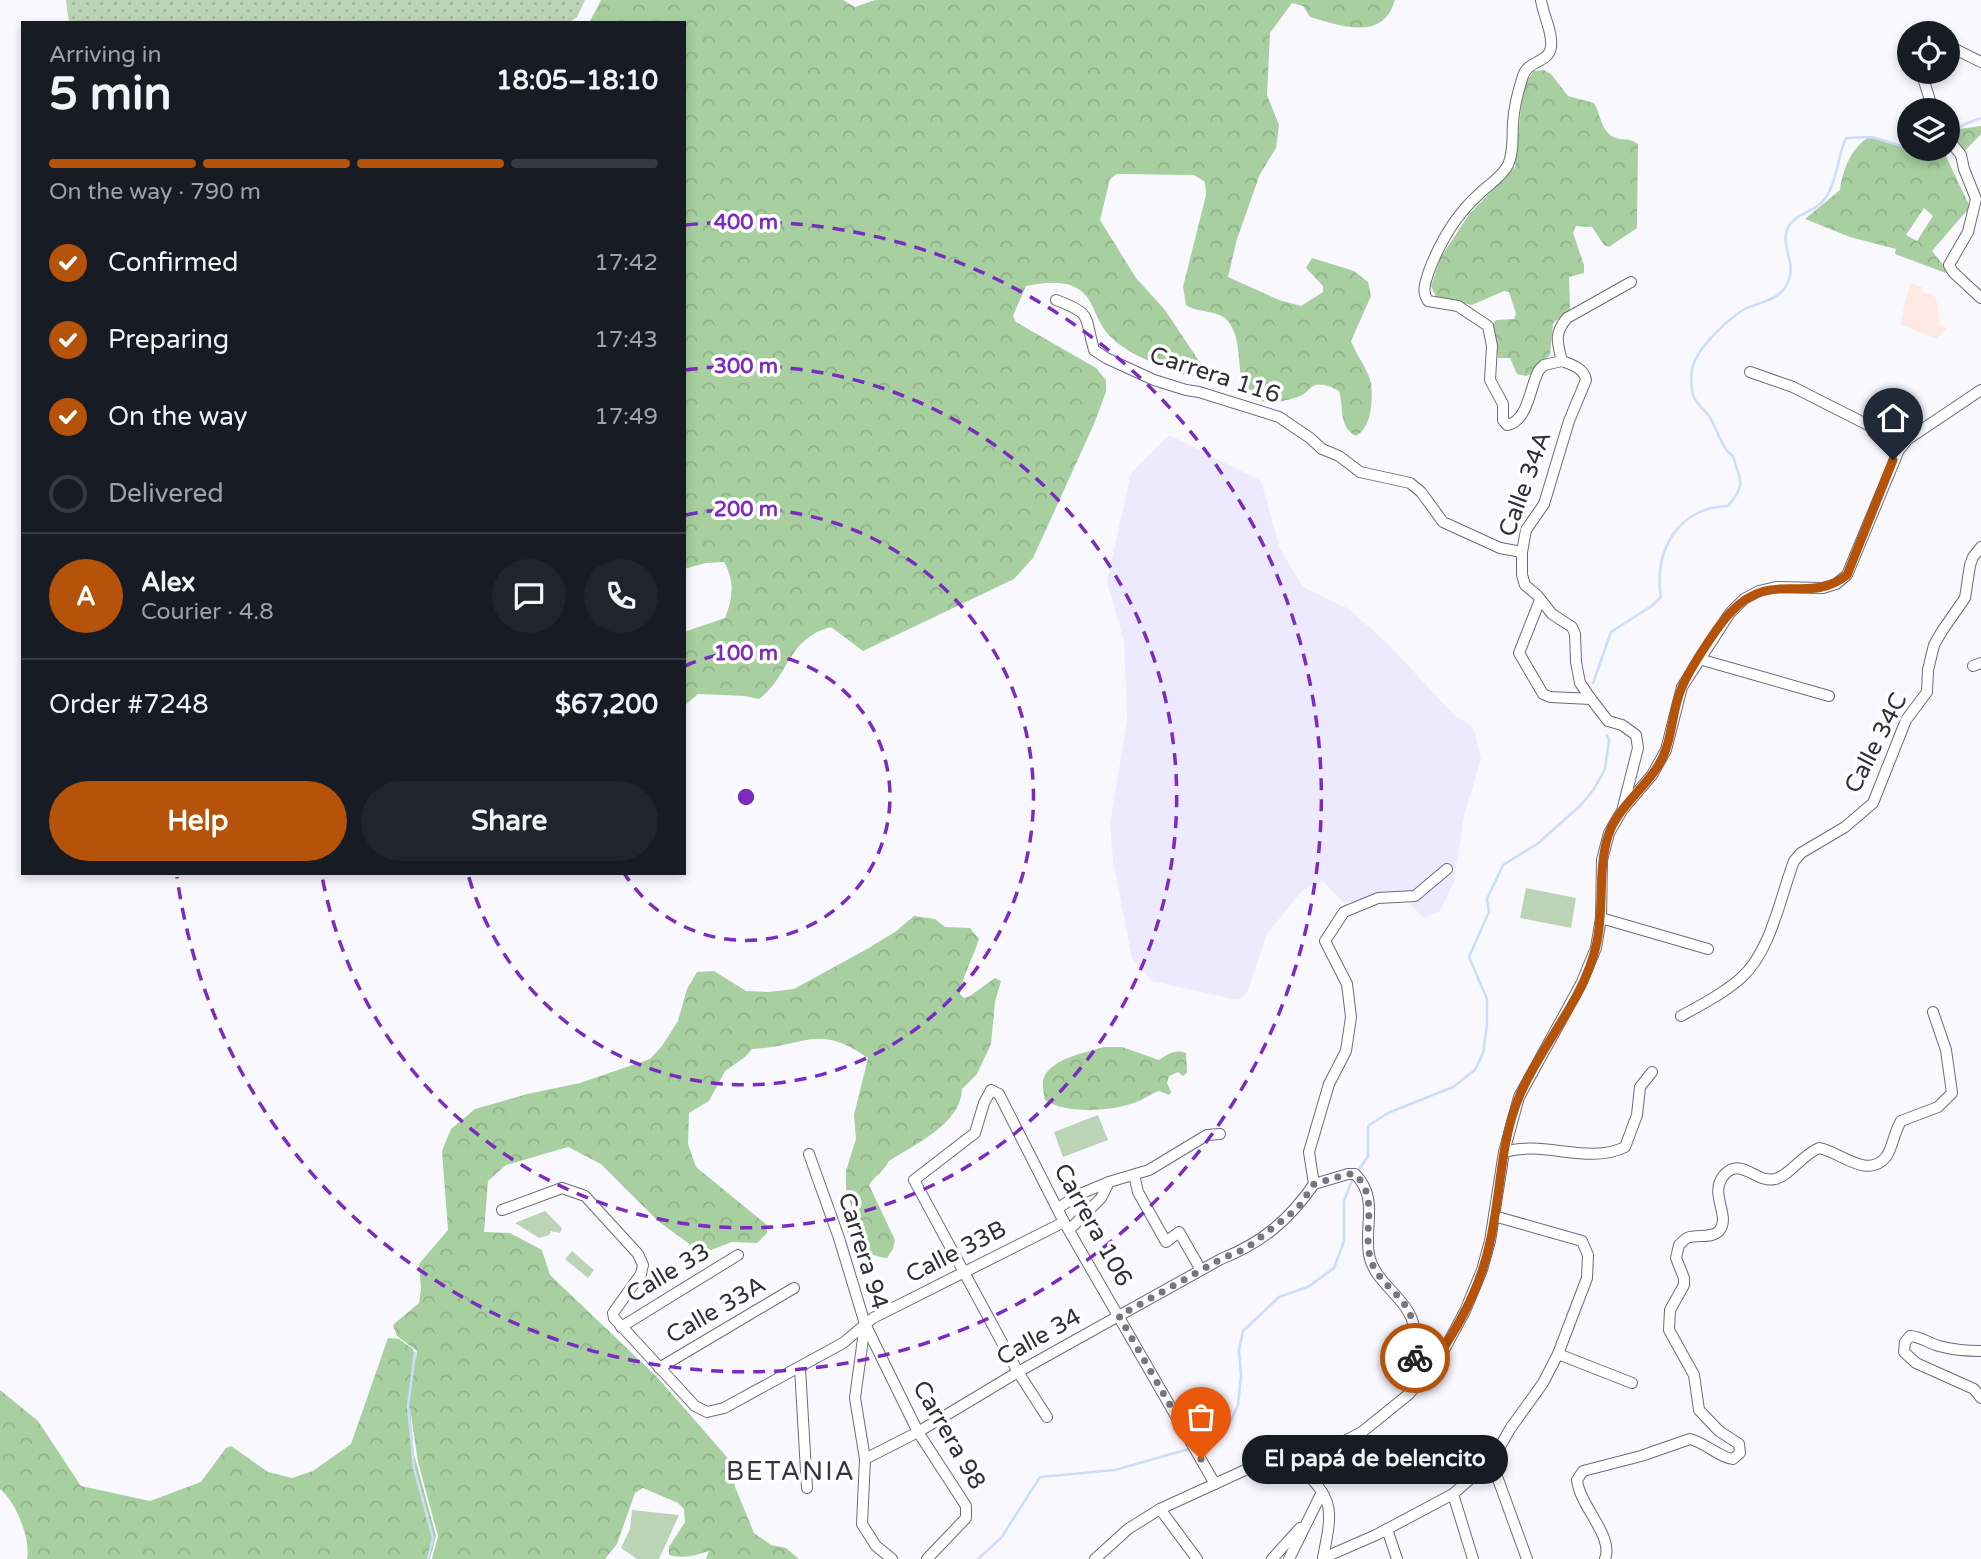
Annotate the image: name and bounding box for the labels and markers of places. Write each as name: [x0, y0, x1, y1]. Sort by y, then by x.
pin: [1863, 388, 1923, 460]
centre of rings: [734, 785, 758, 809]
pin: [1171, 1387, 1231, 1459]
callout: El papá de belencito: [1243, 1434, 1509, 1484]

